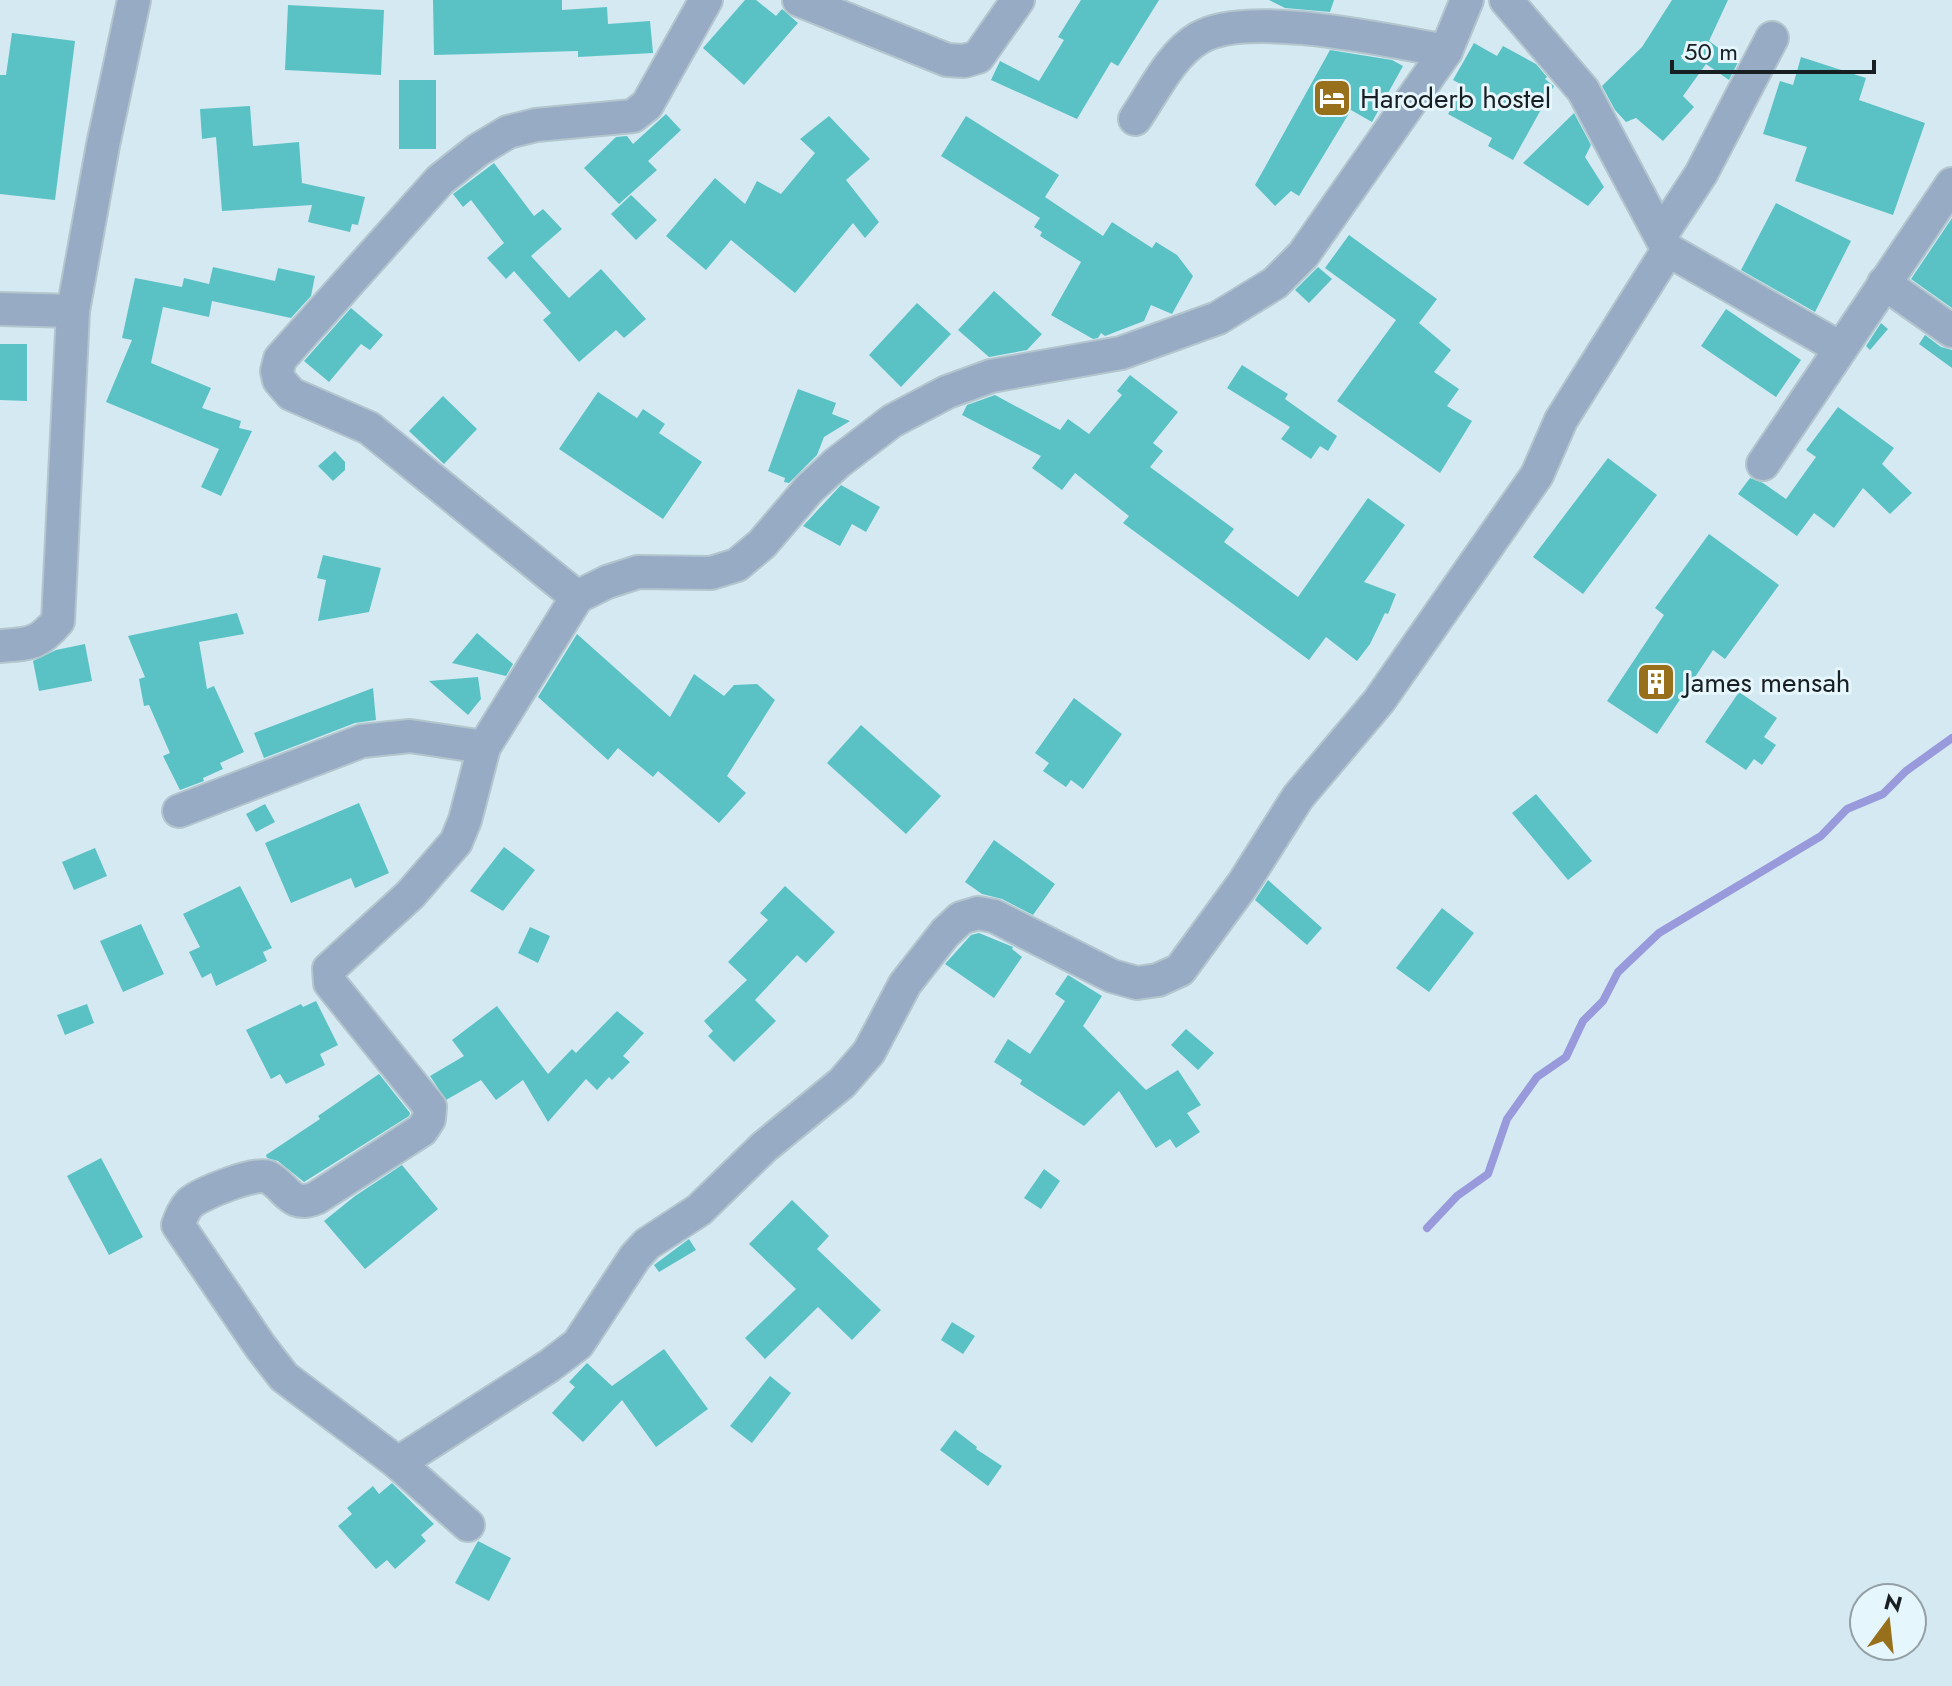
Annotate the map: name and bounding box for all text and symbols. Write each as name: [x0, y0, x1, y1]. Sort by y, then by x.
scale bar: [1672, 24, 1874, 74]
text: 50 m: [1684, 34, 1738, 69]
hotel icon: Haroderb hostel: [1311, 77, 1353, 119]
place label: Haroderb hostel: [1360, 78, 1551, 119]
building icon: James mensah: [1635, 661, 1677, 703]
place label: James mensah: [1680, 662, 1851, 703]
north arrow: [1848, 1582, 1928, 1662]
text: N: [1881, 1585, 1906, 1620]

